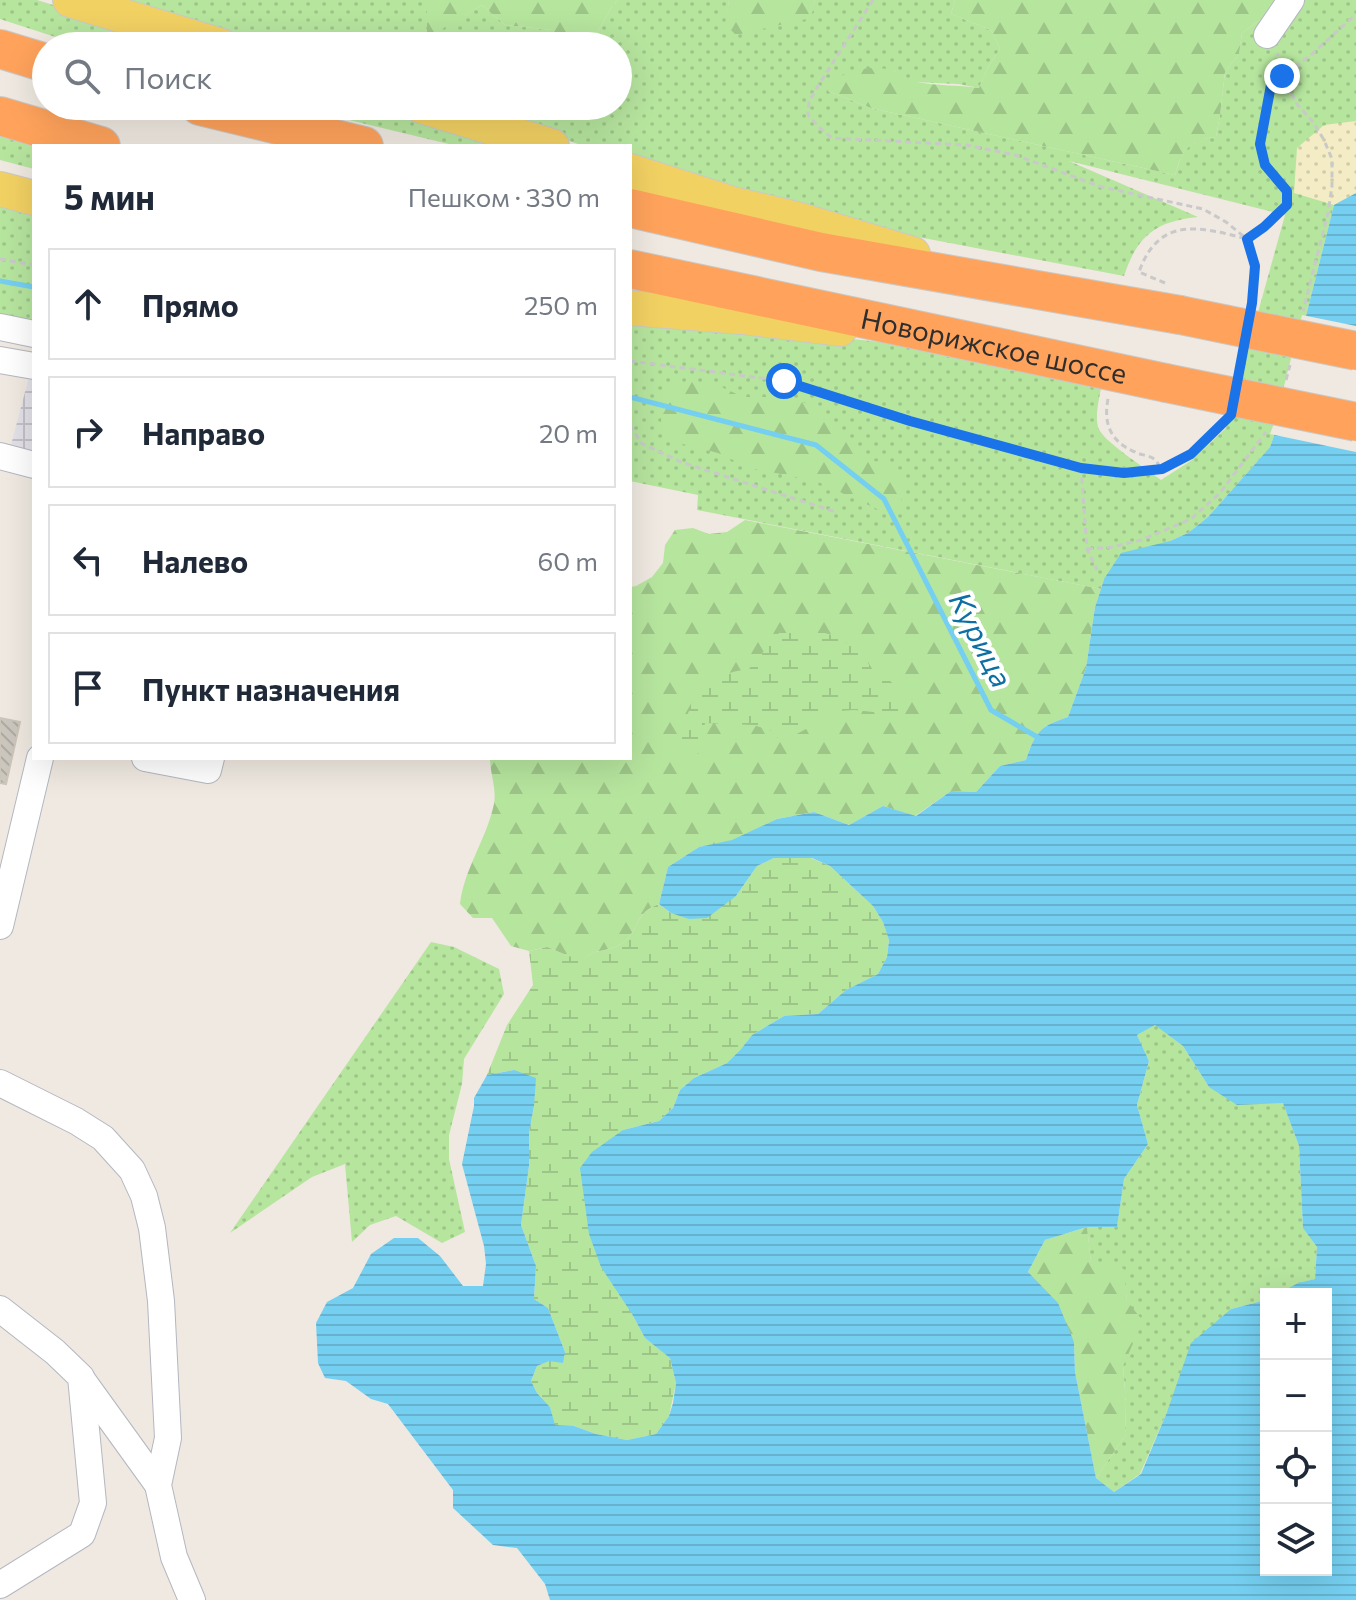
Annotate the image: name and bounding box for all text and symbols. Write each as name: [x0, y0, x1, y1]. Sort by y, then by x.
search box: [32, 32, 632, 120]
icon: search: [60, 54, 104, 98]
text: Поиск: [124, 58, 212, 95]
route end: [1264, 58, 1300, 94]
text: 5 мин: [64, 175, 155, 217]
text: Пешком · 330 m: [408, 181, 600, 212]
icon: ahead: [66, 282, 110, 326]
text: Прямо: [142, 286, 239, 323]
text: 250 m: [524, 289, 598, 320]
street label: Новорижское шоссе: [858, 301, 1130, 390]
route start: [766, 363, 802, 399]
icon: right: [66, 410, 110, 454]
text: Направо: [142, 414, 265, 451]
text: 20 m: [539, 417, 598, 448]
icon: left: [66, 538, 110, 582]
text: Налево: [142, 542, 248, 579]
text: 60 m: [538, 545, 598, 576]
water label: Курица: [943, 585, 1022, 693]
icon: arrive: [66, 666, 110, 710]
text: Пункт назначения: [142, 670, 400, 707]
map controls: [1260, 1288, 1332, 1576]
button: +: [1260, 1288, 1332, 1360]
button: −: [1260, 1360, 1332, 1432]
button: locate: [1260, 1432, 1332, 1504]
button: layers: [1260, 1504, 1332, 1576]

